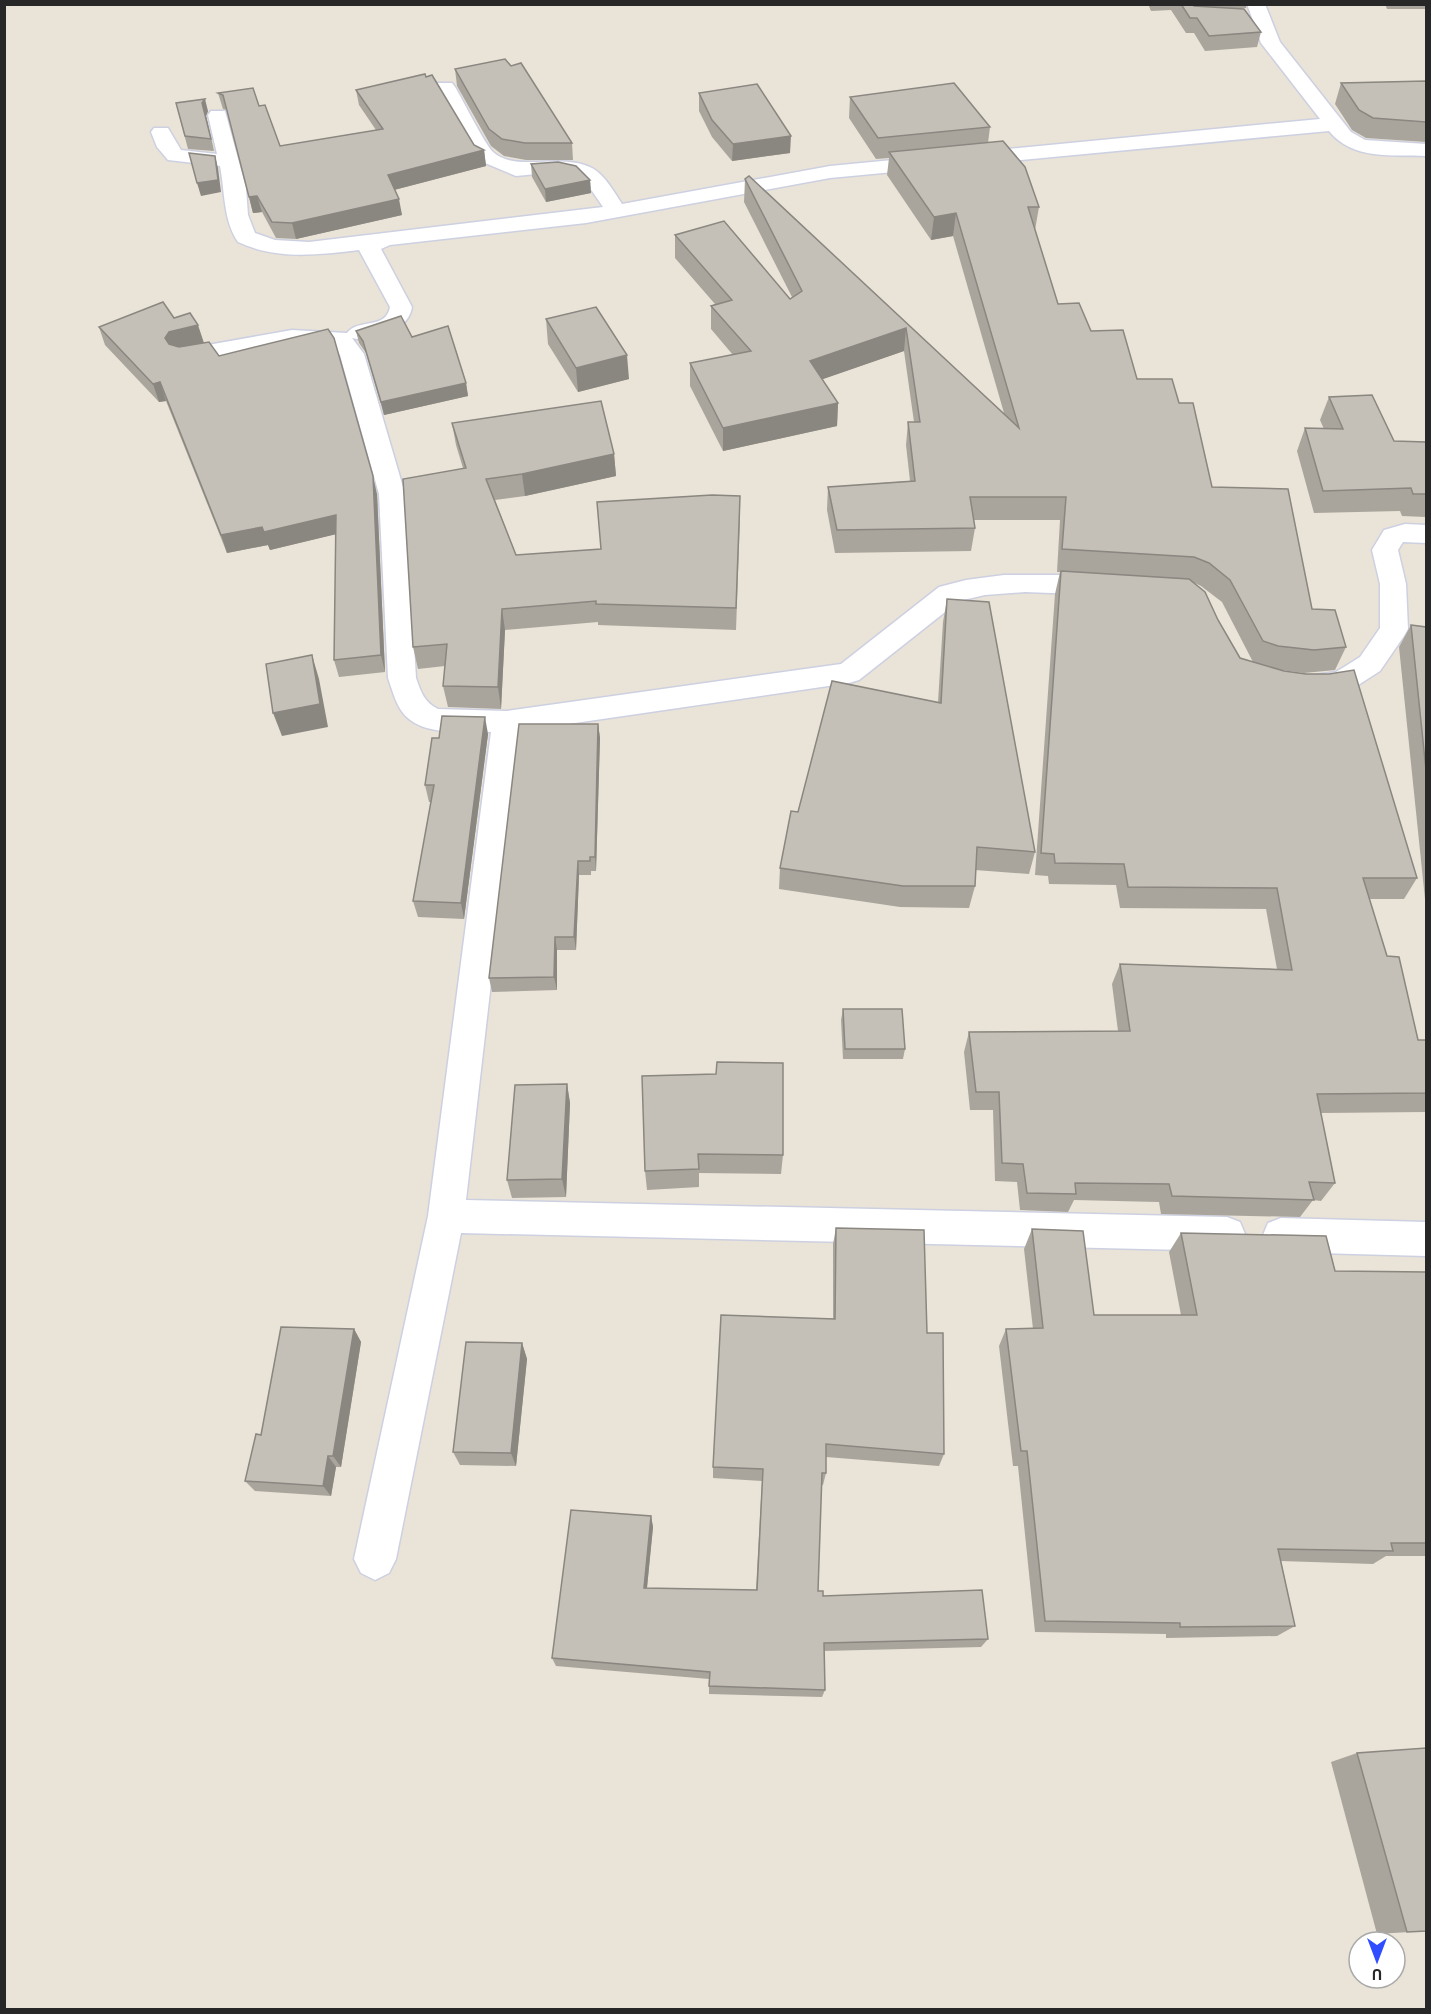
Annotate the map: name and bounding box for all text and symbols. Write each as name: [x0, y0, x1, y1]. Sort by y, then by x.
north arrow: [1347, 1930, 1407, 1990]
text: U: [1372, 1965, 1382, 1985]

